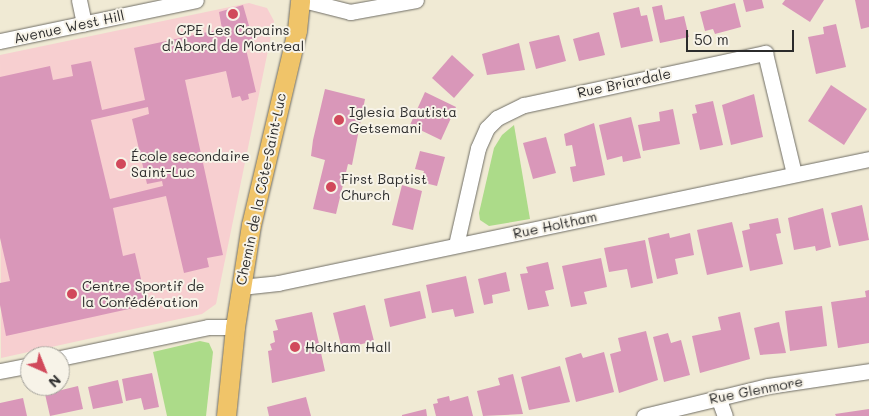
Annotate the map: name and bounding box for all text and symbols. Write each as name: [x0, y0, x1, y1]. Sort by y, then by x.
street label: Avenue West Hill: [12, 7, 126, 47]
marker: CPE Les Copains d'Abord de Montreal: [227, 8, 239, 20]
scale bar: [689, 20, 796, 52]
place label: CPE Les Copains d'Abord de Montreal: [162, 22, 304, 54]
text: 50 m: [694, 29, 729, 49]
street label: Rue Briardale: [576, 65, 672, 101]
street label: Chemin de la Côte-Saint-Luc: [232, 91, 290, 287]
place label: Iglesia Bautista Getsemani: [349, 104, 457, 136]
marker: Iglesia Bautista Getsemani: [333, 114, 345, 126]
place label: École secondaire Saint-Luc: [131, 148, 250, 180]
marker: École secondaire Saint-Luc: [115, 158, 127, 170]
place label: First Baptist Church: [341, 171, 427, 203]
marker: First Baptist Church: [325, 181, 337, 193]
street label: Rue Holtham: [511, 208, 599, 242]
place label: Centre Sportif de la Confédération: [82, 278, 205, 310]
marker: Centre Sportif de la Confédération: [66, 288, 78, 300]
place label: Holtham Hall: [305, 339, 391, 355]
marker: Holtham Hall: [289, 341, 301, 353]
north arrow: [20, 346, 70, 396]
text: N: [45, 371, 66, 392]
street label: Rue Glenmore: [708, 373, 804, 407]

